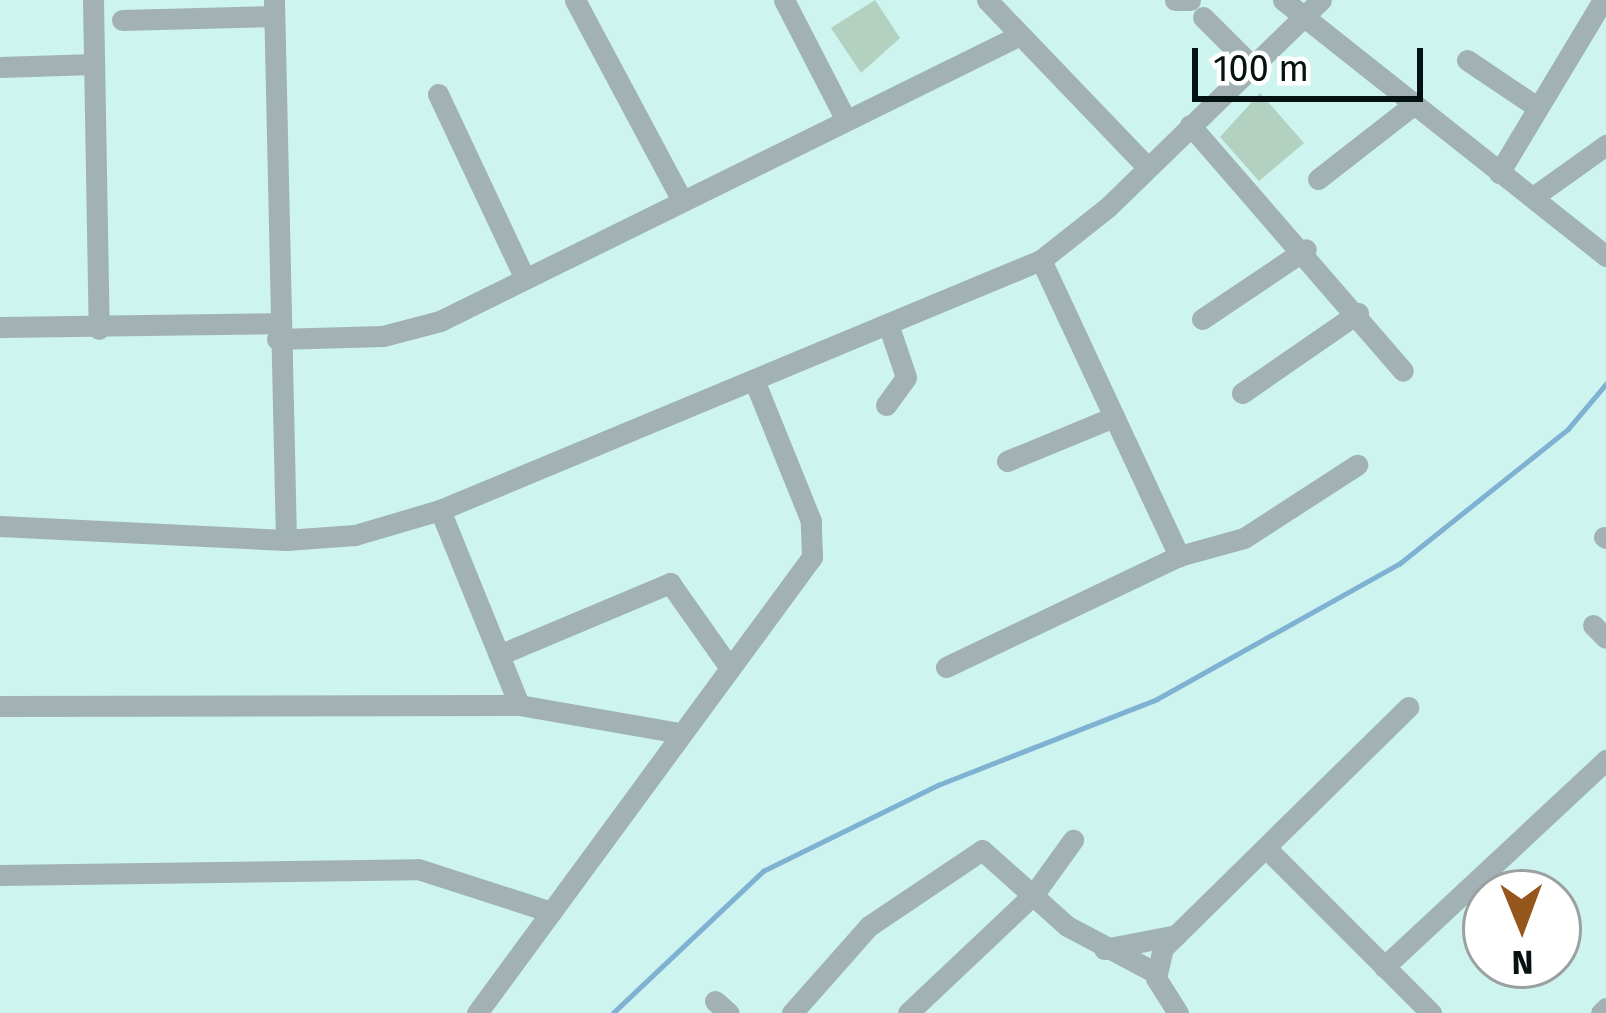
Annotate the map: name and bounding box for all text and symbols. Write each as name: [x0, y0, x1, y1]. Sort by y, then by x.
scale bar: [1198, 24, 1429, 98]
text: 100 m: [1213, 47, 1309, 91]
north arrow: [1462, 869, 1582, 989]
text: N: [1511, 942, 1534, 982]

